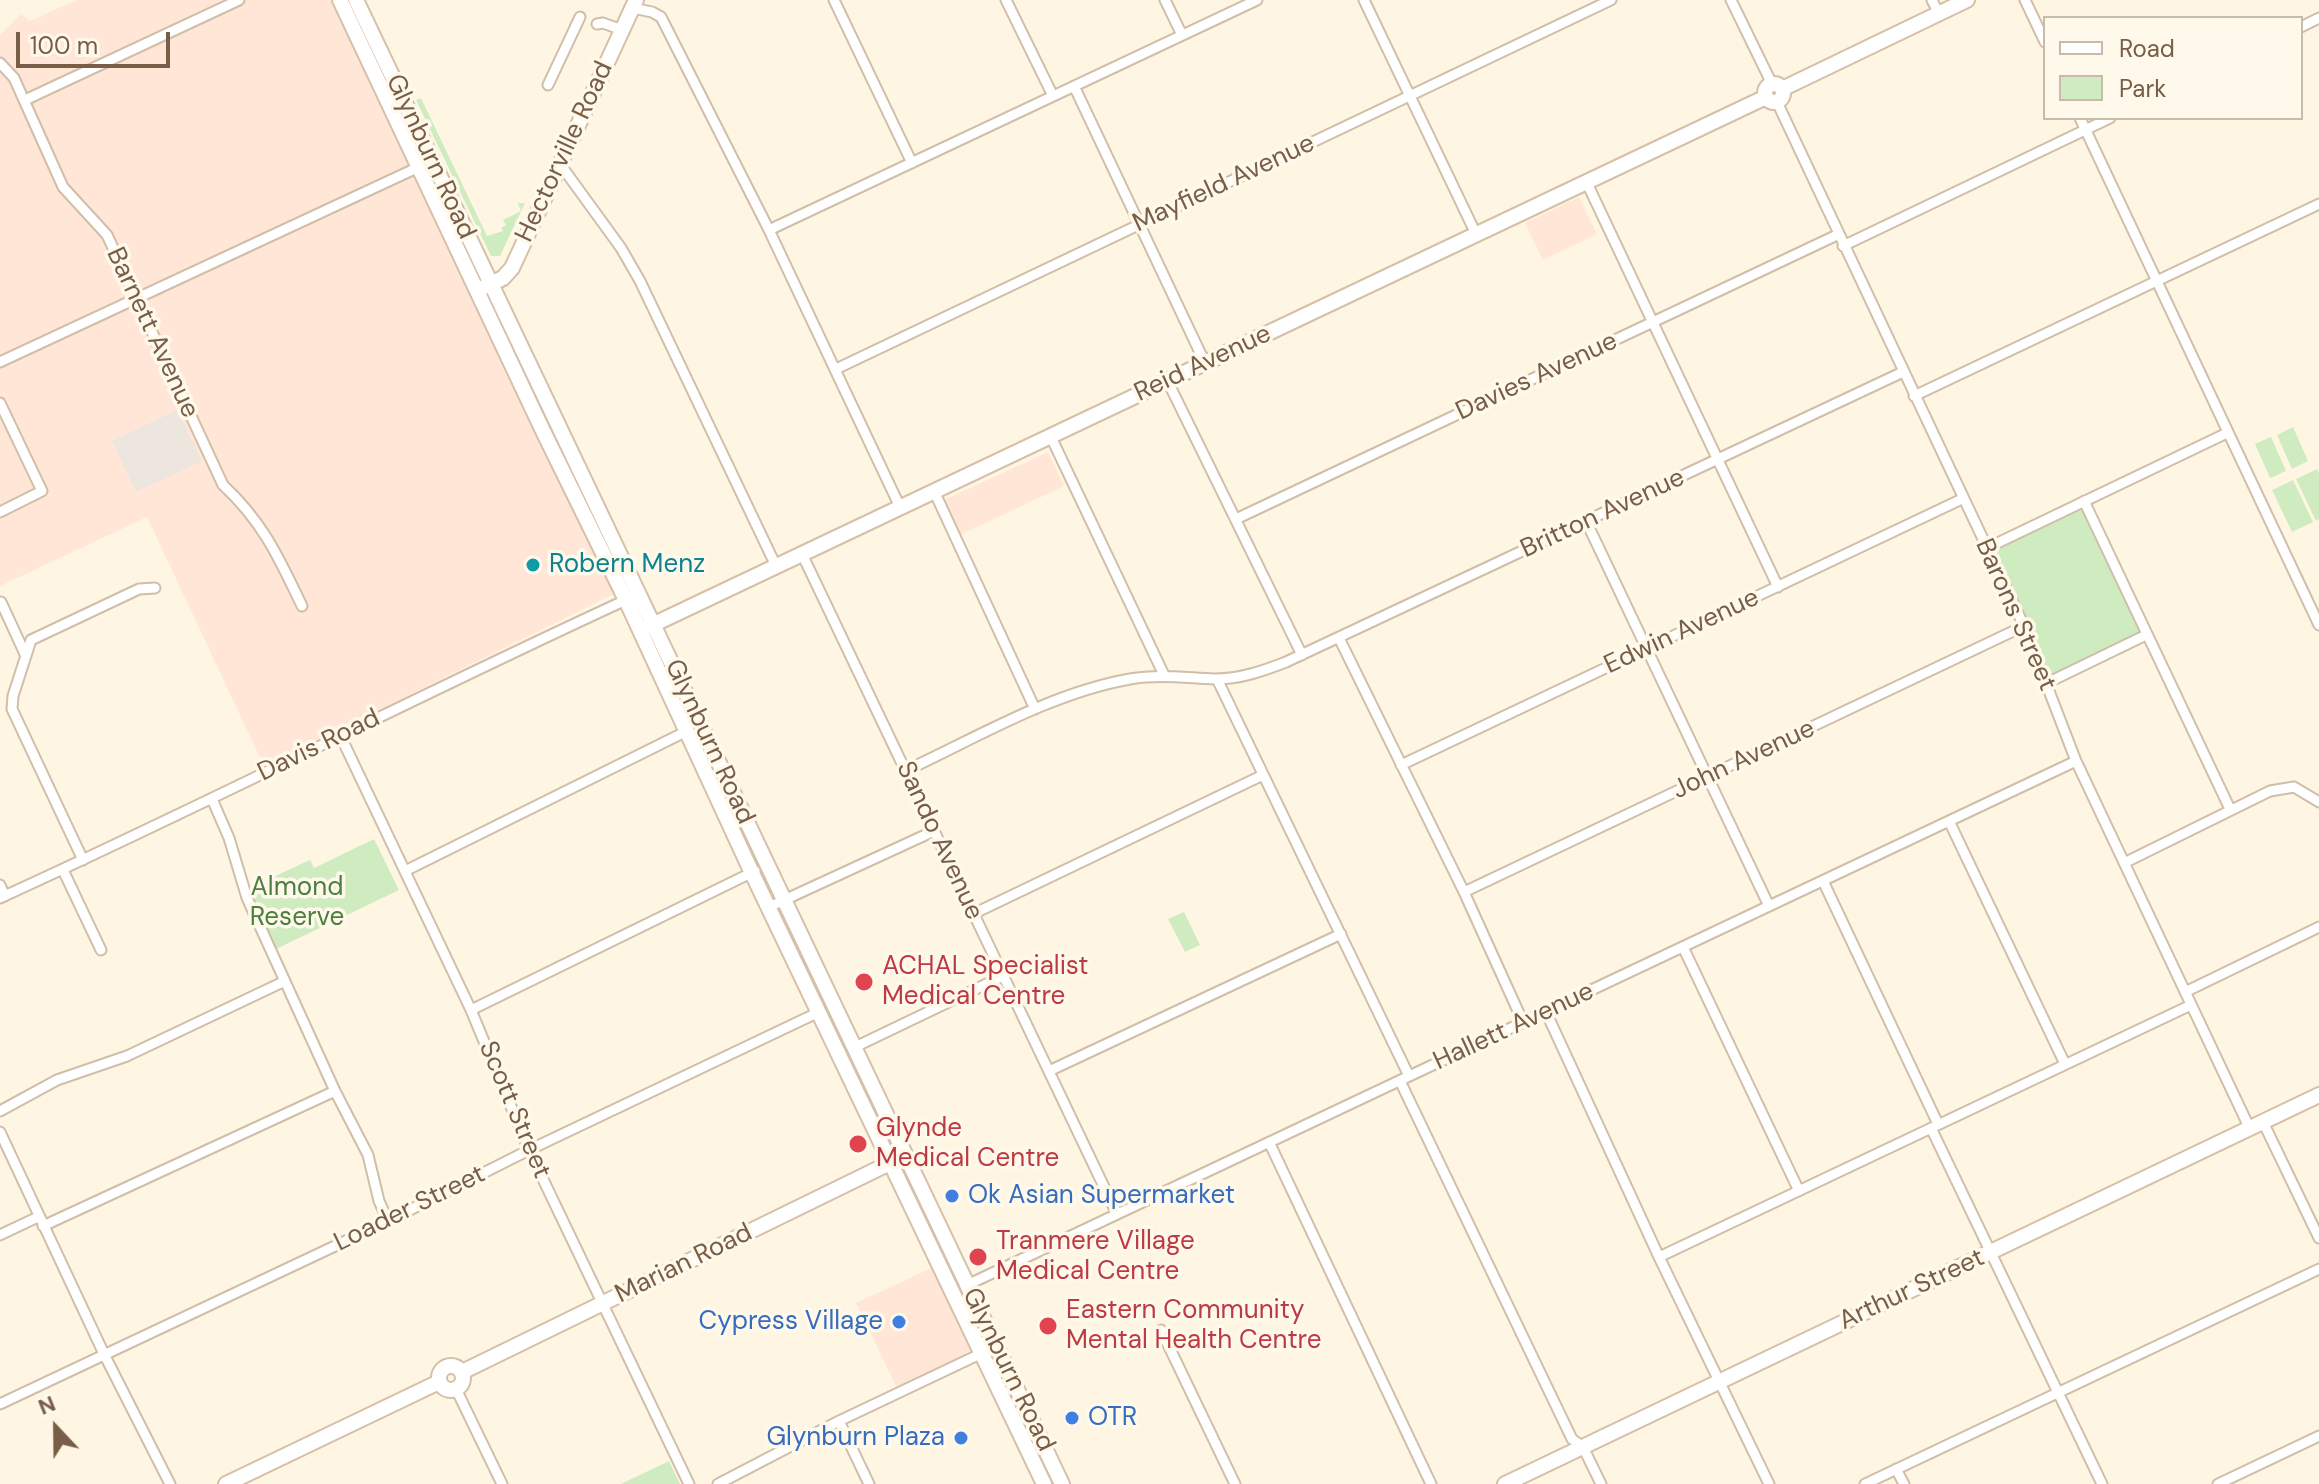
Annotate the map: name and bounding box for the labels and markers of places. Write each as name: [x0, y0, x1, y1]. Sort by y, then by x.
place label: Robern Menz: [549, 549, 705, 581]
marker: Robern Menz: [524, 556, 542, 574]
place label: ACHAL Specialist Medical Centre: [882, 951, 1089, 1012]
marker: ACHAL Specialist Medical Centre: [853, 971, 875, 993]
place label: Glynde Medical Centre: [876, 1113, 1059, 1174]
marker: Glynde Medical Centre: [847, 1133, 869, 1155]
place label: Ok Asian Supermarket: [968, 1180, 1235, 1212]
marker: Ok Asian Supermarket: [943, 1187, 961, 1205]
place label: Tranmere Village Medical Centre: [996, 1226, 1195, 1288]
marker: Tranmere Village Medical Centre: [967, 1246, 989, 1268]
place label: Eastern Community Mental Health Centre: [1066, 1295, 1322, 1356]
place label: Cypress Village: [699, 1306, 883, 1338]
marker: Cypress Village: [890, 1313, 908, 1331]
marker: Eastern Community Mental Health Centre: [1037, 1315, 1059, 1337]
place label: OTR: [1088, 1402, 1137, 1434]
marker: OTR: [1063, 1409, 1081, 1427]
place label: Glynburn Plaza: [766, 1422, 945, 1454]
marker: Glynburn Plaza: [952, 1429, 970, 1447]

